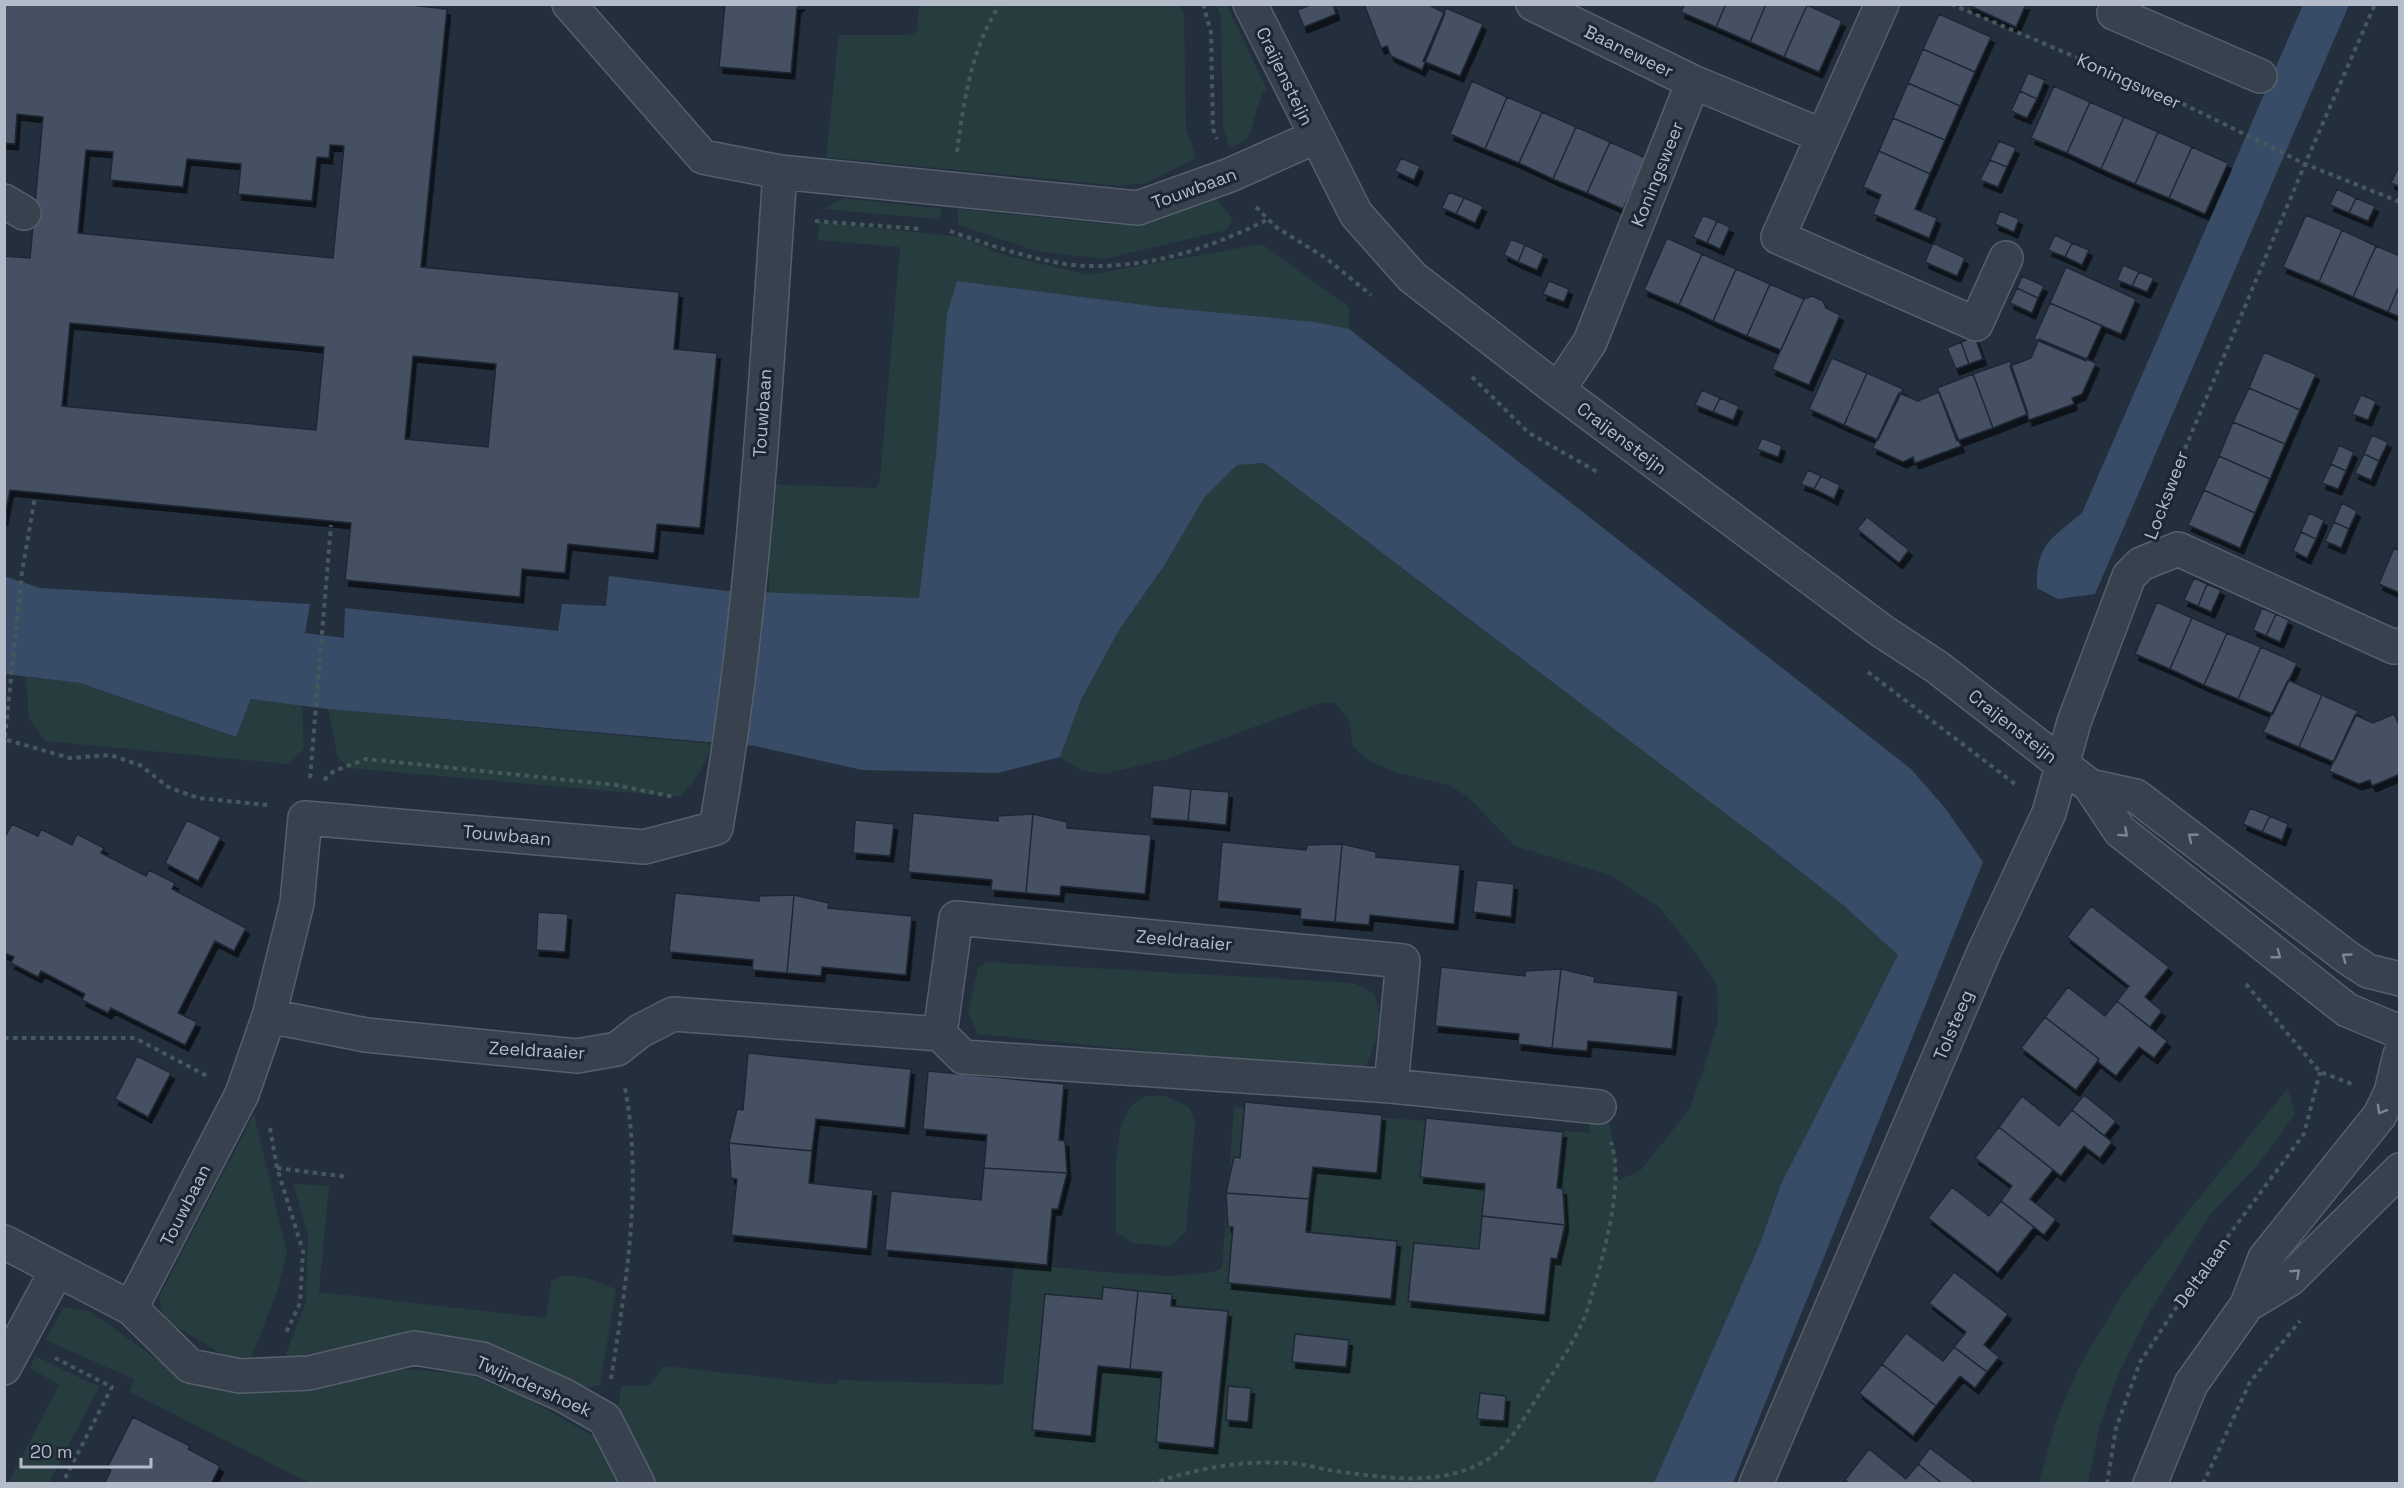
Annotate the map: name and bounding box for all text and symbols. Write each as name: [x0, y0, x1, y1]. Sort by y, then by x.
street label: Baaneweer: [1581, 20, 1678, 83]
street label: Craijensteijn: [1251, 23, 1319, 129]
street label: Koningsweer: [2073, 48, 2185, 114]
street label: Koningsweer: [1625, 118, 1689, 230]
street label: Touwbaan: [1148, 162, 1240, 214]
street label: Touwbaan: [747, 368, 777, 458]
street label: Craijensteijn: [1572, 397, 1672, 479]
street label: Locksweer: [2139, 447, 2193, 542]
street label: Craijensteijn: [1964, 684, 2062, 768]
street label: Touwbaan: [462, 820, 552, 850]
one-way arrow: [2118, 826, 2128, 837]
one-way arrow: [2188, 834, 2199, 845]
street label: Zeeldraaier: [1135, 924, 1233, 956]
one-way arrow: [2270, 947, 2281, 958]
one-way arrow: [2342, 953, 2353, 964]
street label: Tolsteeg: [1928, 986, 1978, 1064]
street label: Zeeldraaier: [488, 1036, 586, 1064]
one-way arrow: [2377, 1104, 2388, 1114]
street label: Touwbaan: [155, 1160, 215, 1250]
street label: Deltalaan: [2169, 1232, 2235, 1312]
one-way arrow: [2289, 1269, 2299, 1280]
street label: Twijndershoek: [473, 1350, 596, 1422]
scale bar: [21, 1431, 152, 1469]
text: 20 m: [30, 1440, 73, 1463]

